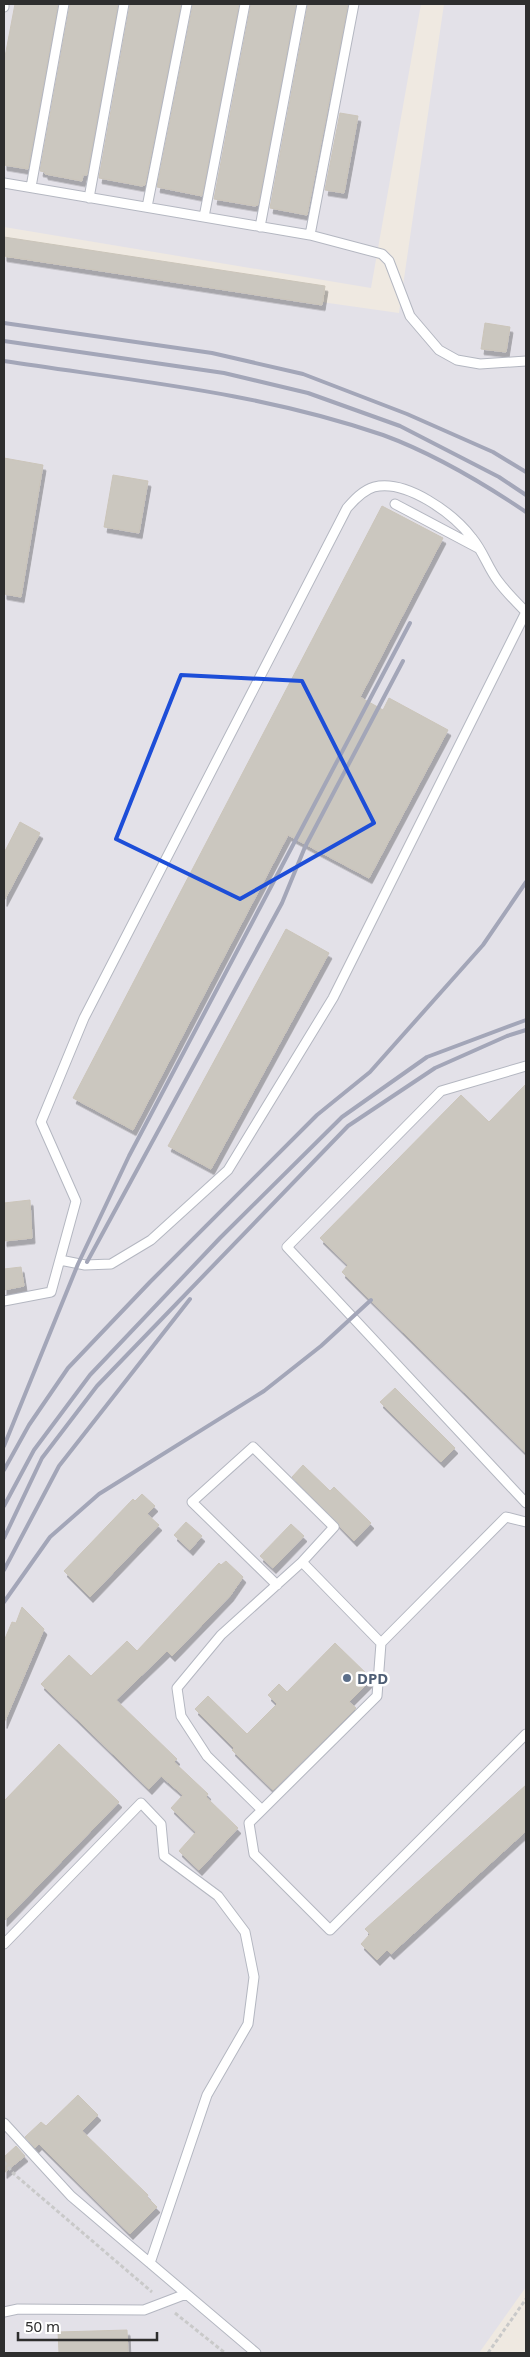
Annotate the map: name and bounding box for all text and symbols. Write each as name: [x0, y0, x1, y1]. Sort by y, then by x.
place label: DPD: [357, 1668, 388, 1688]
marker: DPD: [341, 1672, 353, 1684]
scale bar: [18, 2310, 156, 2342]
text: 50 m: [25, 2316, 60, 2336]

